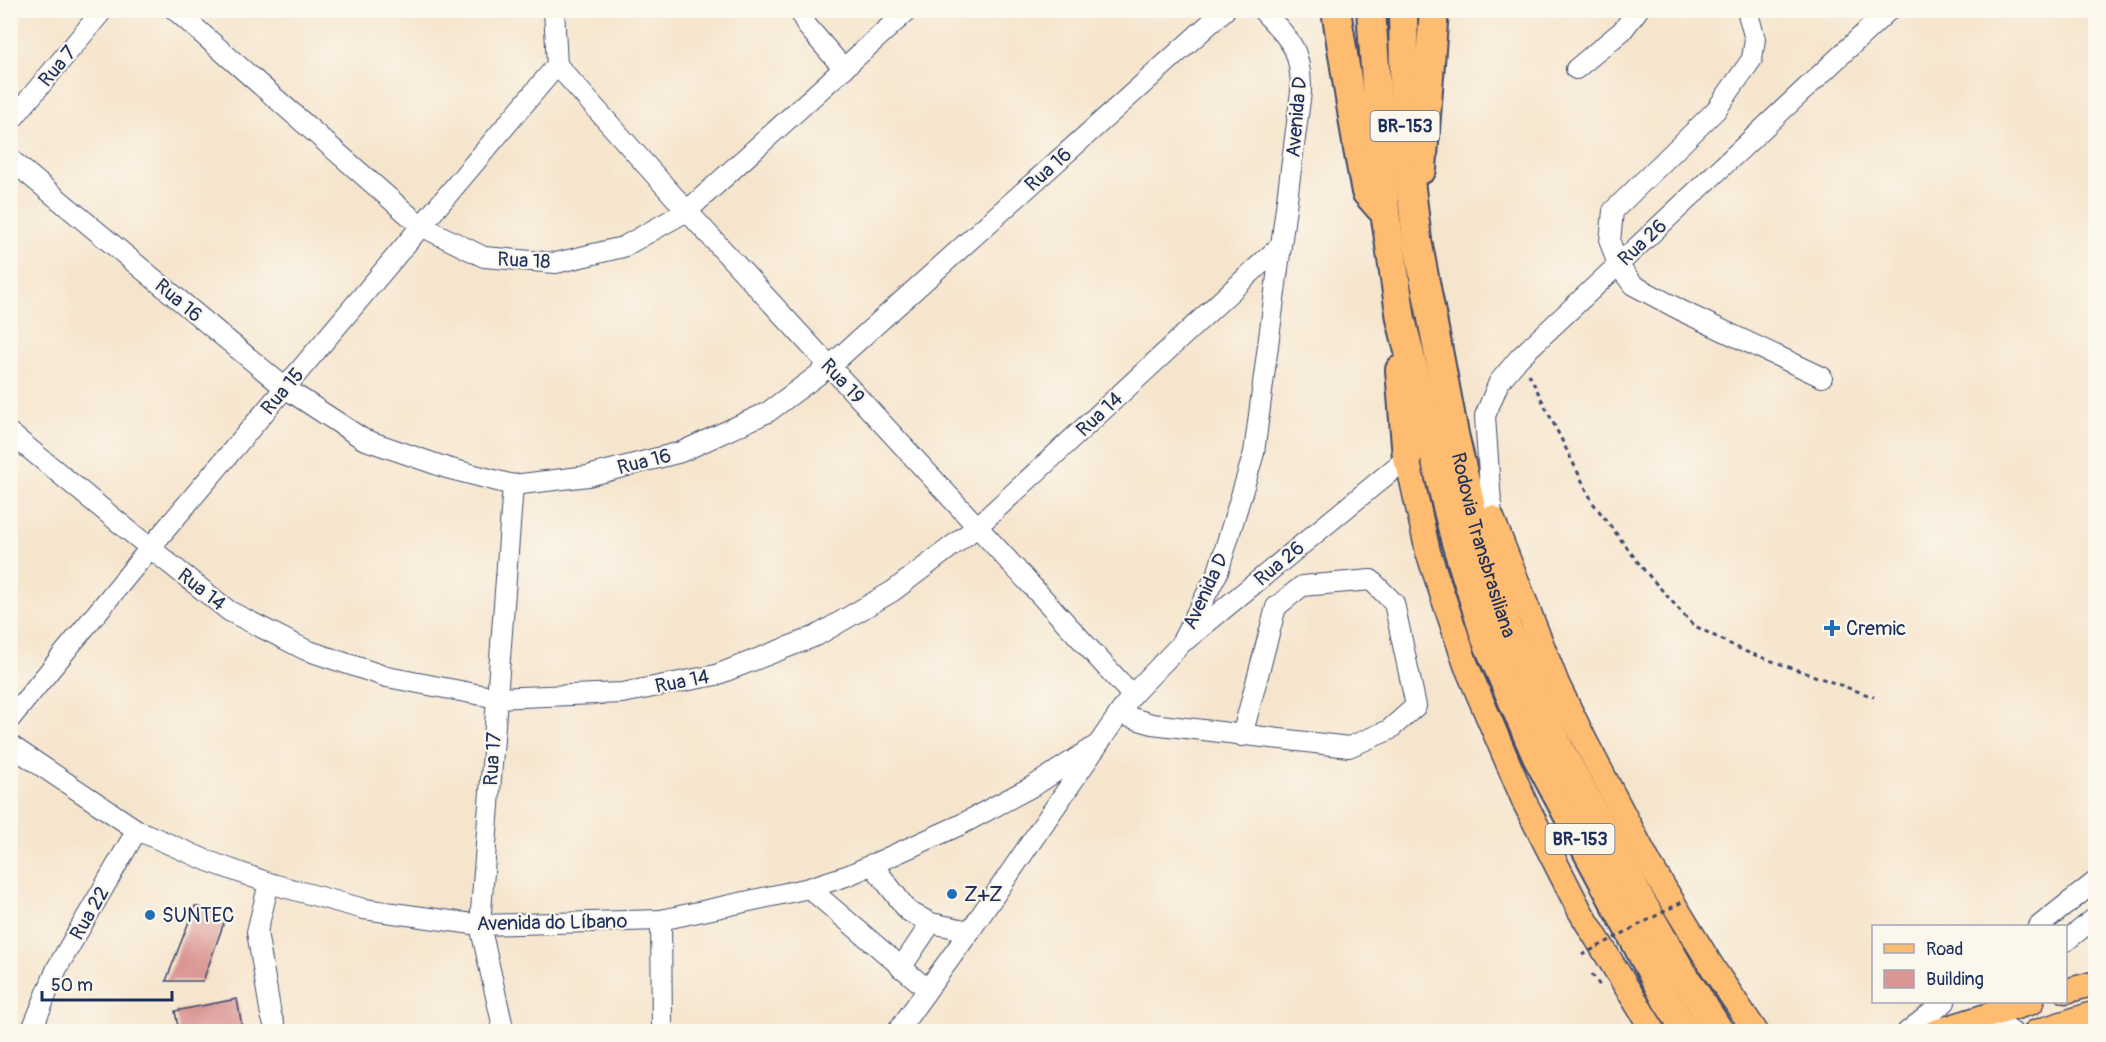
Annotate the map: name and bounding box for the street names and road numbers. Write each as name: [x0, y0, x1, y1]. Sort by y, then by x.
street label: Rua 7: [33, 40, 82, 92]
street label: Avenida D: [1281, 76, 1312, 159]
road number: BR-153: [1370, 111, 1440, 141]
street label: Rua 16: [1020, 142, 1077, 197]
street label: Rua 26: [1613, 213, 1672, 271]
street label: Rua 18: [497, 247, 551, 274]
street label: Rua 16: [150, 273, 208, 328]
street label: Rua 19: [815, 353, 870, 409]
street label: Rua 15: [255, 363, 309, 420]
street label: Rua 14: [1071, 386, 1128, 442]
street label: Rua 16: [615, 443, 674, 480]
street label: Rodovia Transbrasiliana: [1446, 450, 1522, 642]
street label: Rua 26: [1249, 535, 1310, 592]
street label: Avenida D: [1177, 549, 1234, 633]
street label: Rua 14: [172, 563, 231, 616]
street label: Rua 14: [653, 664, 712, 699]
street label: Rua 17: [478, 731, 507, 787]
road number: BR-153: [1546, 824, 1614, 854]
street label: Rua 22: [64, 882, 115, 944]
street label: Avenida do Líbano: [476, 909, 628, 936]

